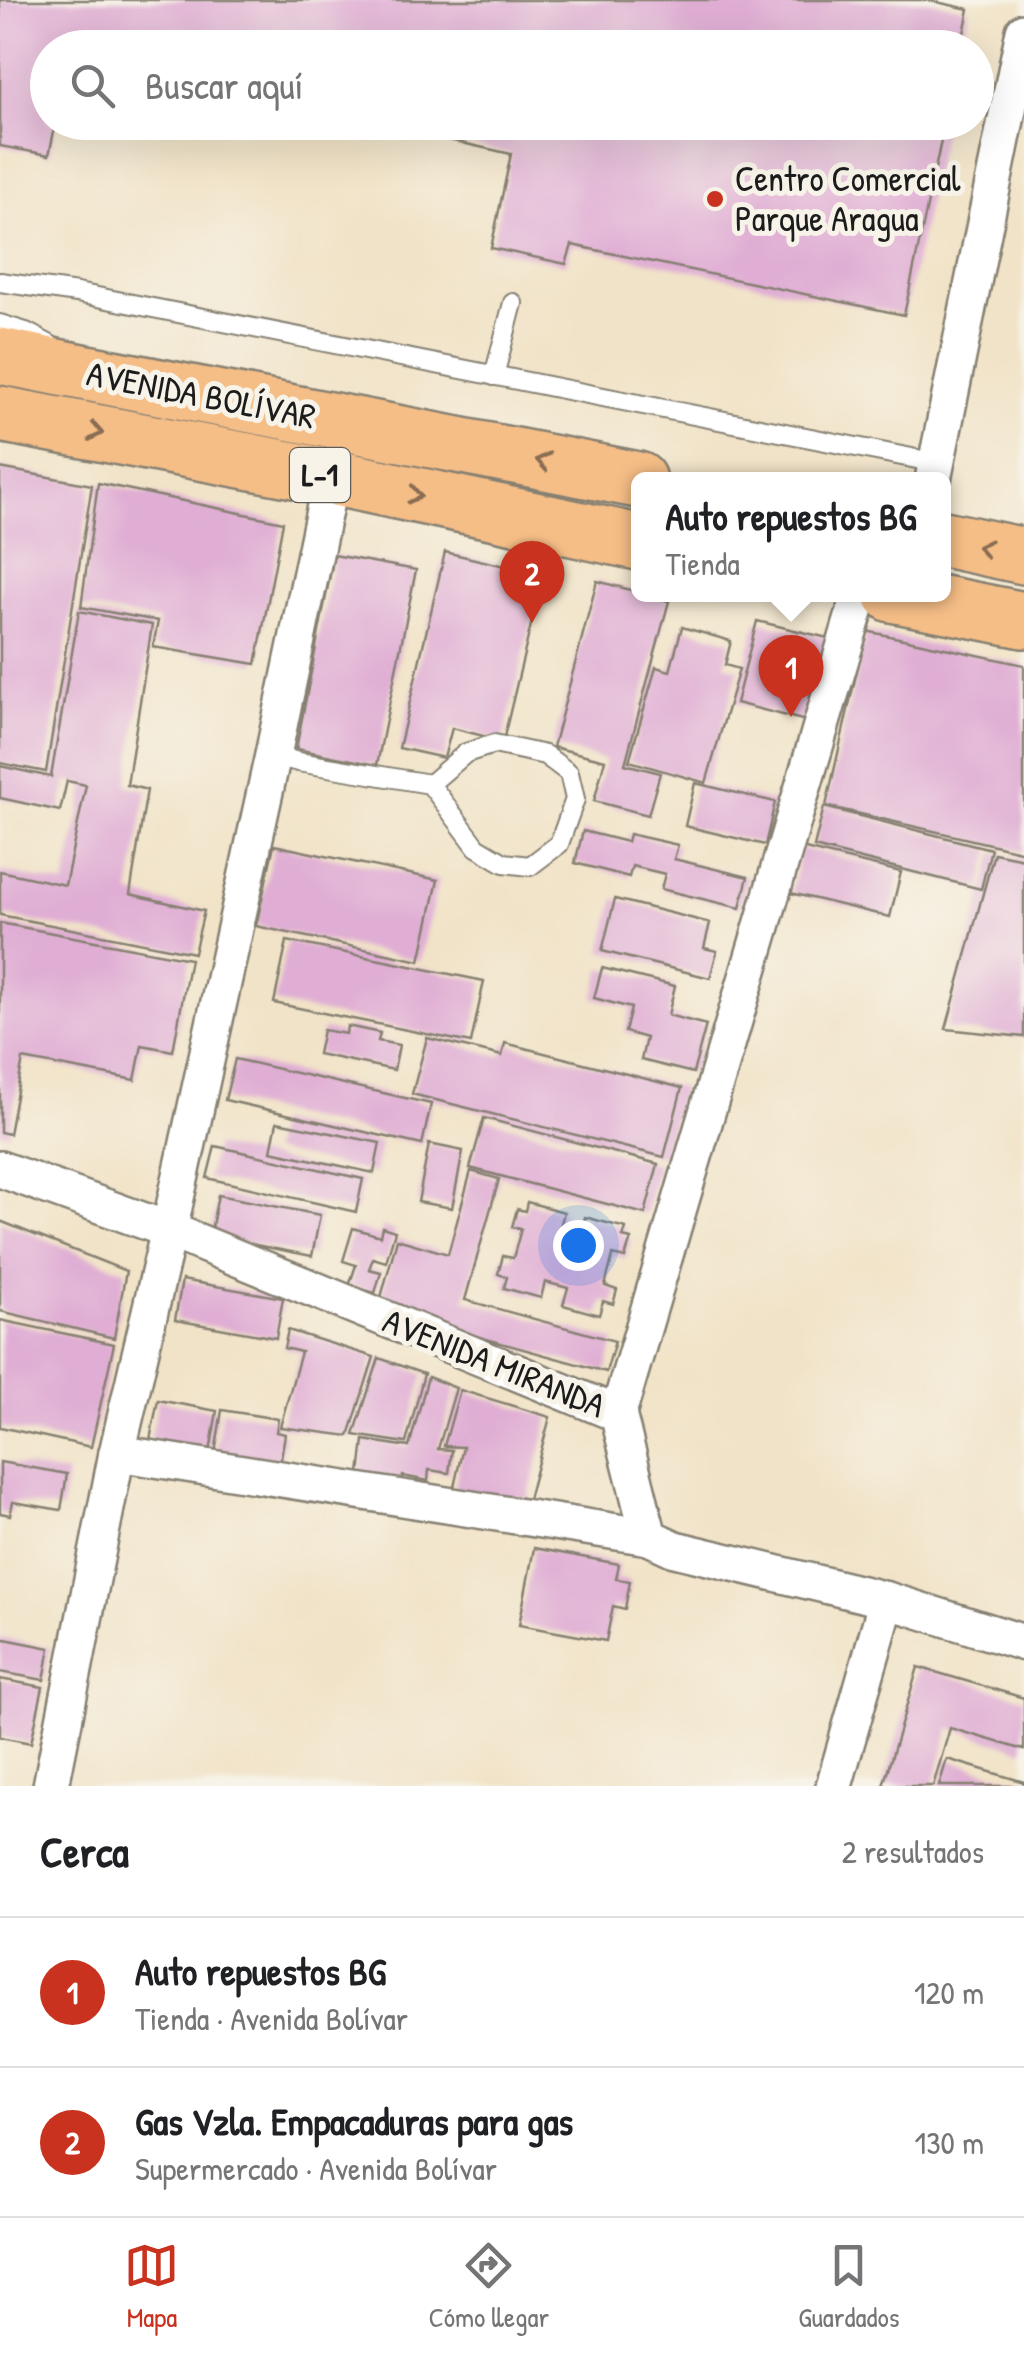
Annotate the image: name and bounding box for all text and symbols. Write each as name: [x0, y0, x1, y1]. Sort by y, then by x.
search box: [30, 30, 994, 140]
icon: search: [65, 58, 120, 113]
text: Buscar aquí: [145, 59, 303, 111]
place label: Centro Comercial Parque Aragua: [735, 155, 961, 242]
marker: Centro Comercial Parque Aragua: [704, 188, 726, 210]
street label: AVENIDA BOLÍVAR: [83, 349, 319, 440]
one-way arrow: [88, 421, 104, 442]
road number: L-1: [290, 448, 350, 502]
one-way arrow: [535, 452, 552, 473]
popup: [631, 472, 951, 602]
one-way arrow: [406, 483, 423, 504]
text: Auto repuestos BG: [665, 490, 917, 542]
one-way arrow: [976, 538, 993, 559]
pin: 2: [500, 540, 564, 623]
text: Tienda: [665, 542, 740, 585]
pin: 1: [758, 634, 824, 717]
your location: [553, 1220, 604, 1271]
street label: AVENIDA MIRANDA: [376, 1297, 612, 1428]
text: Cerca: [40, 1823, 129, 1880]
text: 2 resultados: [842, 1830, 984, 1873]
text: Auto repuestos BG: [135, 1945, 386, 1997]
text: 1: [67, 1971, 78, 2014]
text: 120 m: [914, 1971, 984, 2014]
text: Tienda · Avenida Bolívar: [135, 1997, 408, 2040]
text: Gas Vzla. Empacaduras para gas: [135, 2095, 573, 2147]
text: 2: [65, 2121, 80, 2164]
text: 130 m: [915, 2121, 984, 2164]
text: Supermercado · Avenida Bolívar: [135, 2147, 497, 2190]
tab: Mapa: [124, 2238, 179, 2336]
tab: Cómo llegar: [428, 2238, 549, 2336]
tab: Guardados: [798, 2238, 899, 2336]

